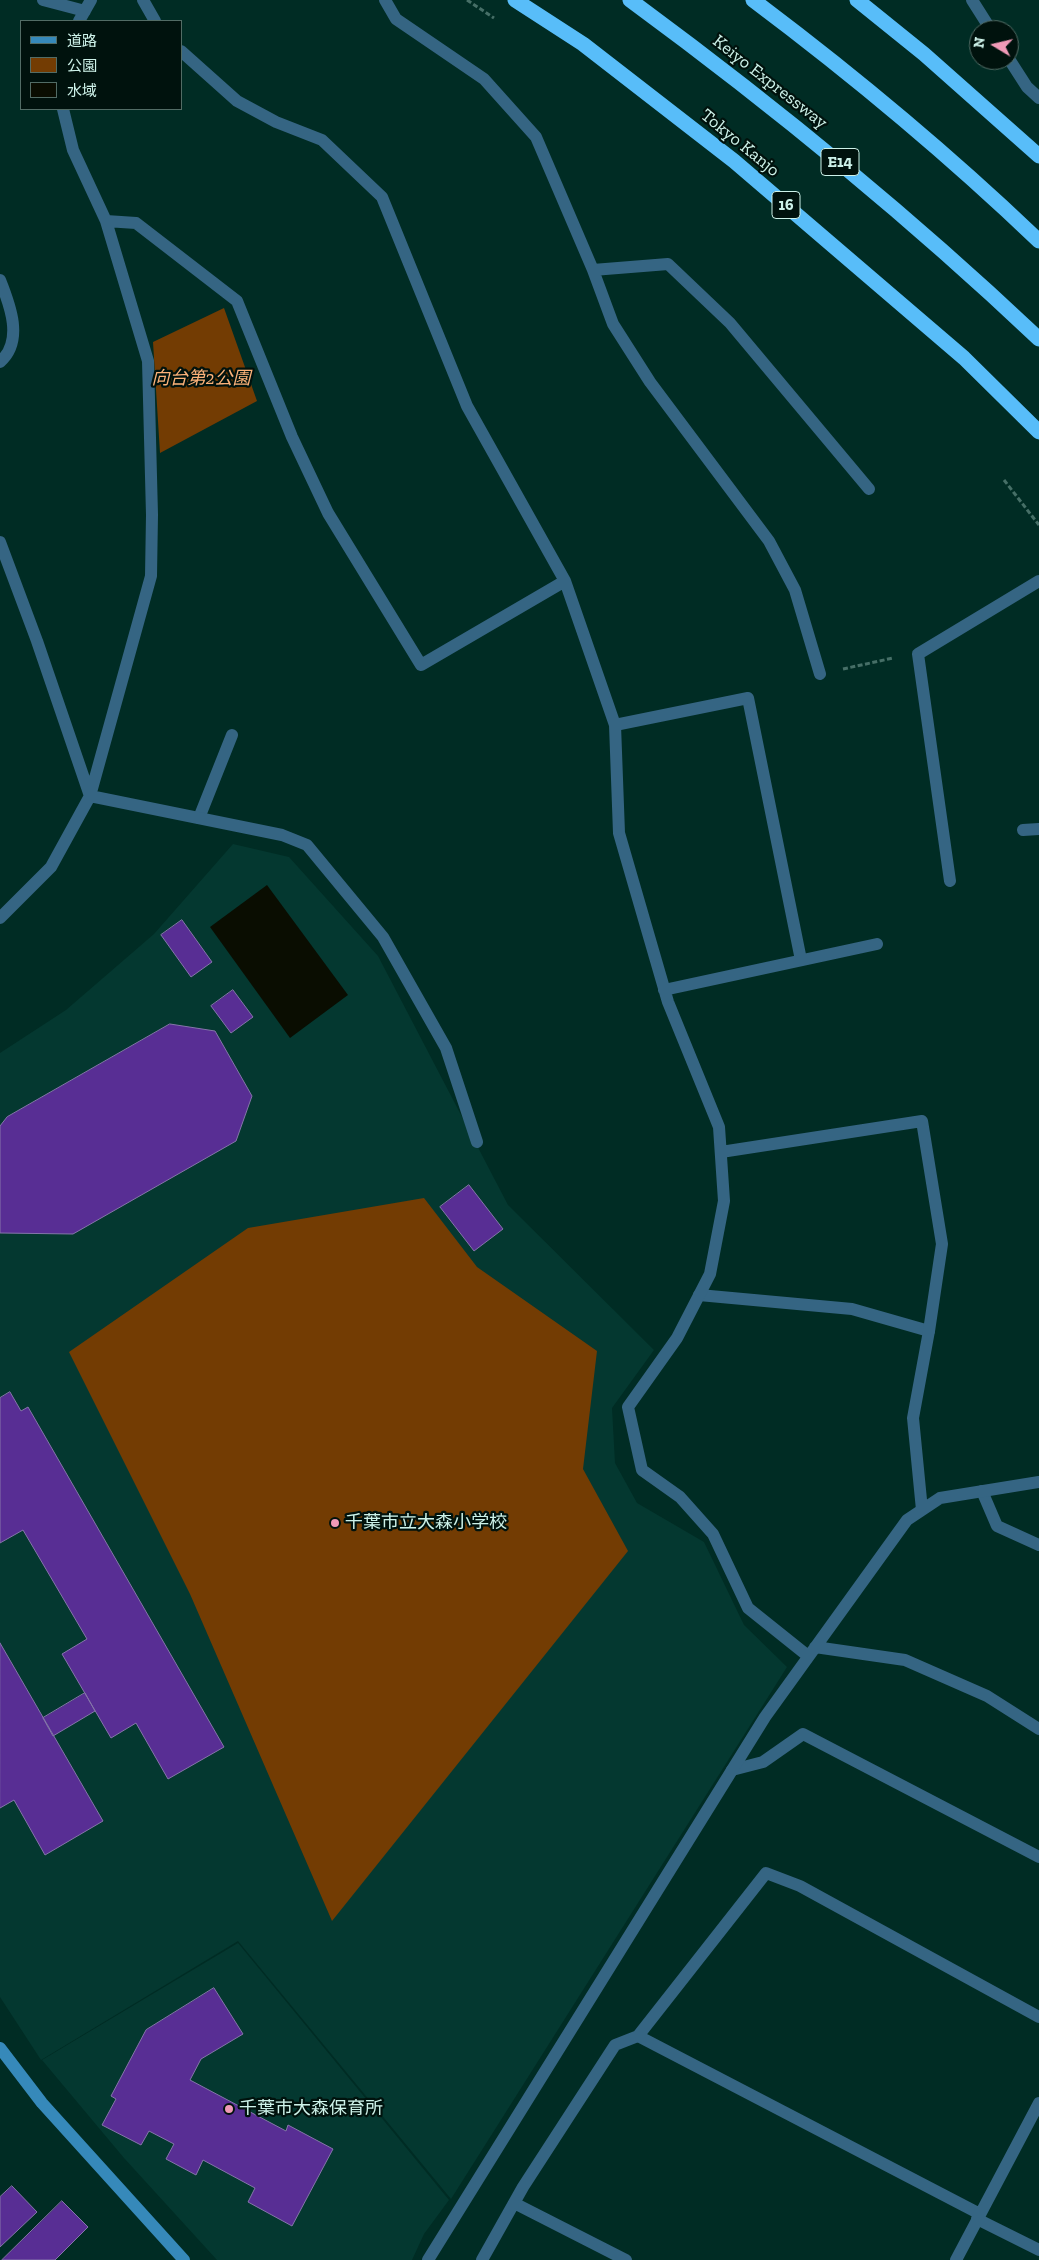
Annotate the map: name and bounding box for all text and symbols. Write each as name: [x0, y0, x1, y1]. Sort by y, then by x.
legend: [20, 20, 182, 110]
north arrow: [969, 20, 1019, 70]
street label: Keiyo Expressway: [708, 31, 832, 133]
text: 道路: [67, 32, 97, 50]
text: N: [970, 36, 989, 49]
text: 公園: [67, 57, 97, 75]
text: 水域: [67, 82, 97, 100]
street label: Tokyo Kanjo: [696, 105, 784, 181]
road number: E14: [821, 148, 859, 176]
road number: 16: [772, 192, 800, 218]
park label: 向台第2公園: [151, 368, 251, 390]
place label: 千葉市立大森小学校: [345, 1512, 507, 1534]
marker: 千葉市立大森小学校: [329, 1517, 341, 1529]
place label: 千葉市大森保育所: [239, 2098, 383, 2120]
marker: 千葉市大森保育所: [223, 2103, 235, 2115]

